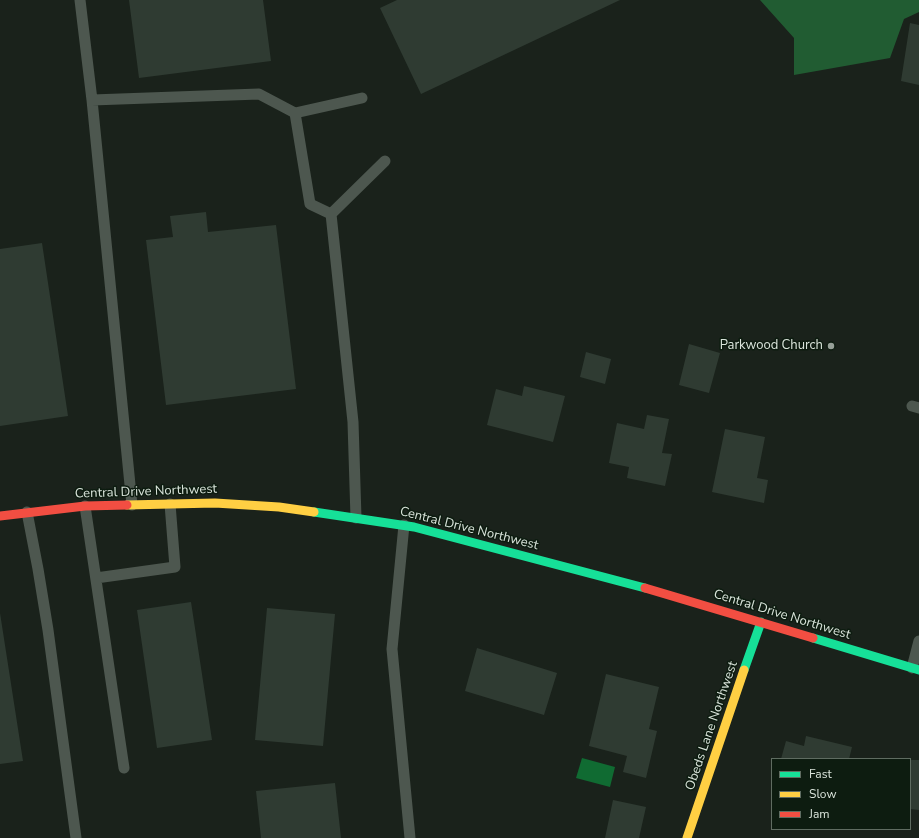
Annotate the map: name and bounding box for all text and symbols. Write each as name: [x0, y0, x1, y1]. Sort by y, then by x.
place label: Parkwood Church: [720, 338, 823, 354]
marker: Parkwood Church: [826, 341, 836, 351]
street label: Central Drive Northwest: [75, 482, 217, 502]
street label: Central Drive Northwest: [398, 504, 540, 554]
street label: Central Drive Northwest: [712, 587, 852, 643]
street label: Obeds Lane Northwest: [683, 659, 741, 793]
legend: [771, 758, 911, 830]
text: Fast: [809, 766, 832, 782]
text: Slow: [809, 786, 837, 802]
text: Jam: [809, 806, 830, 822]

